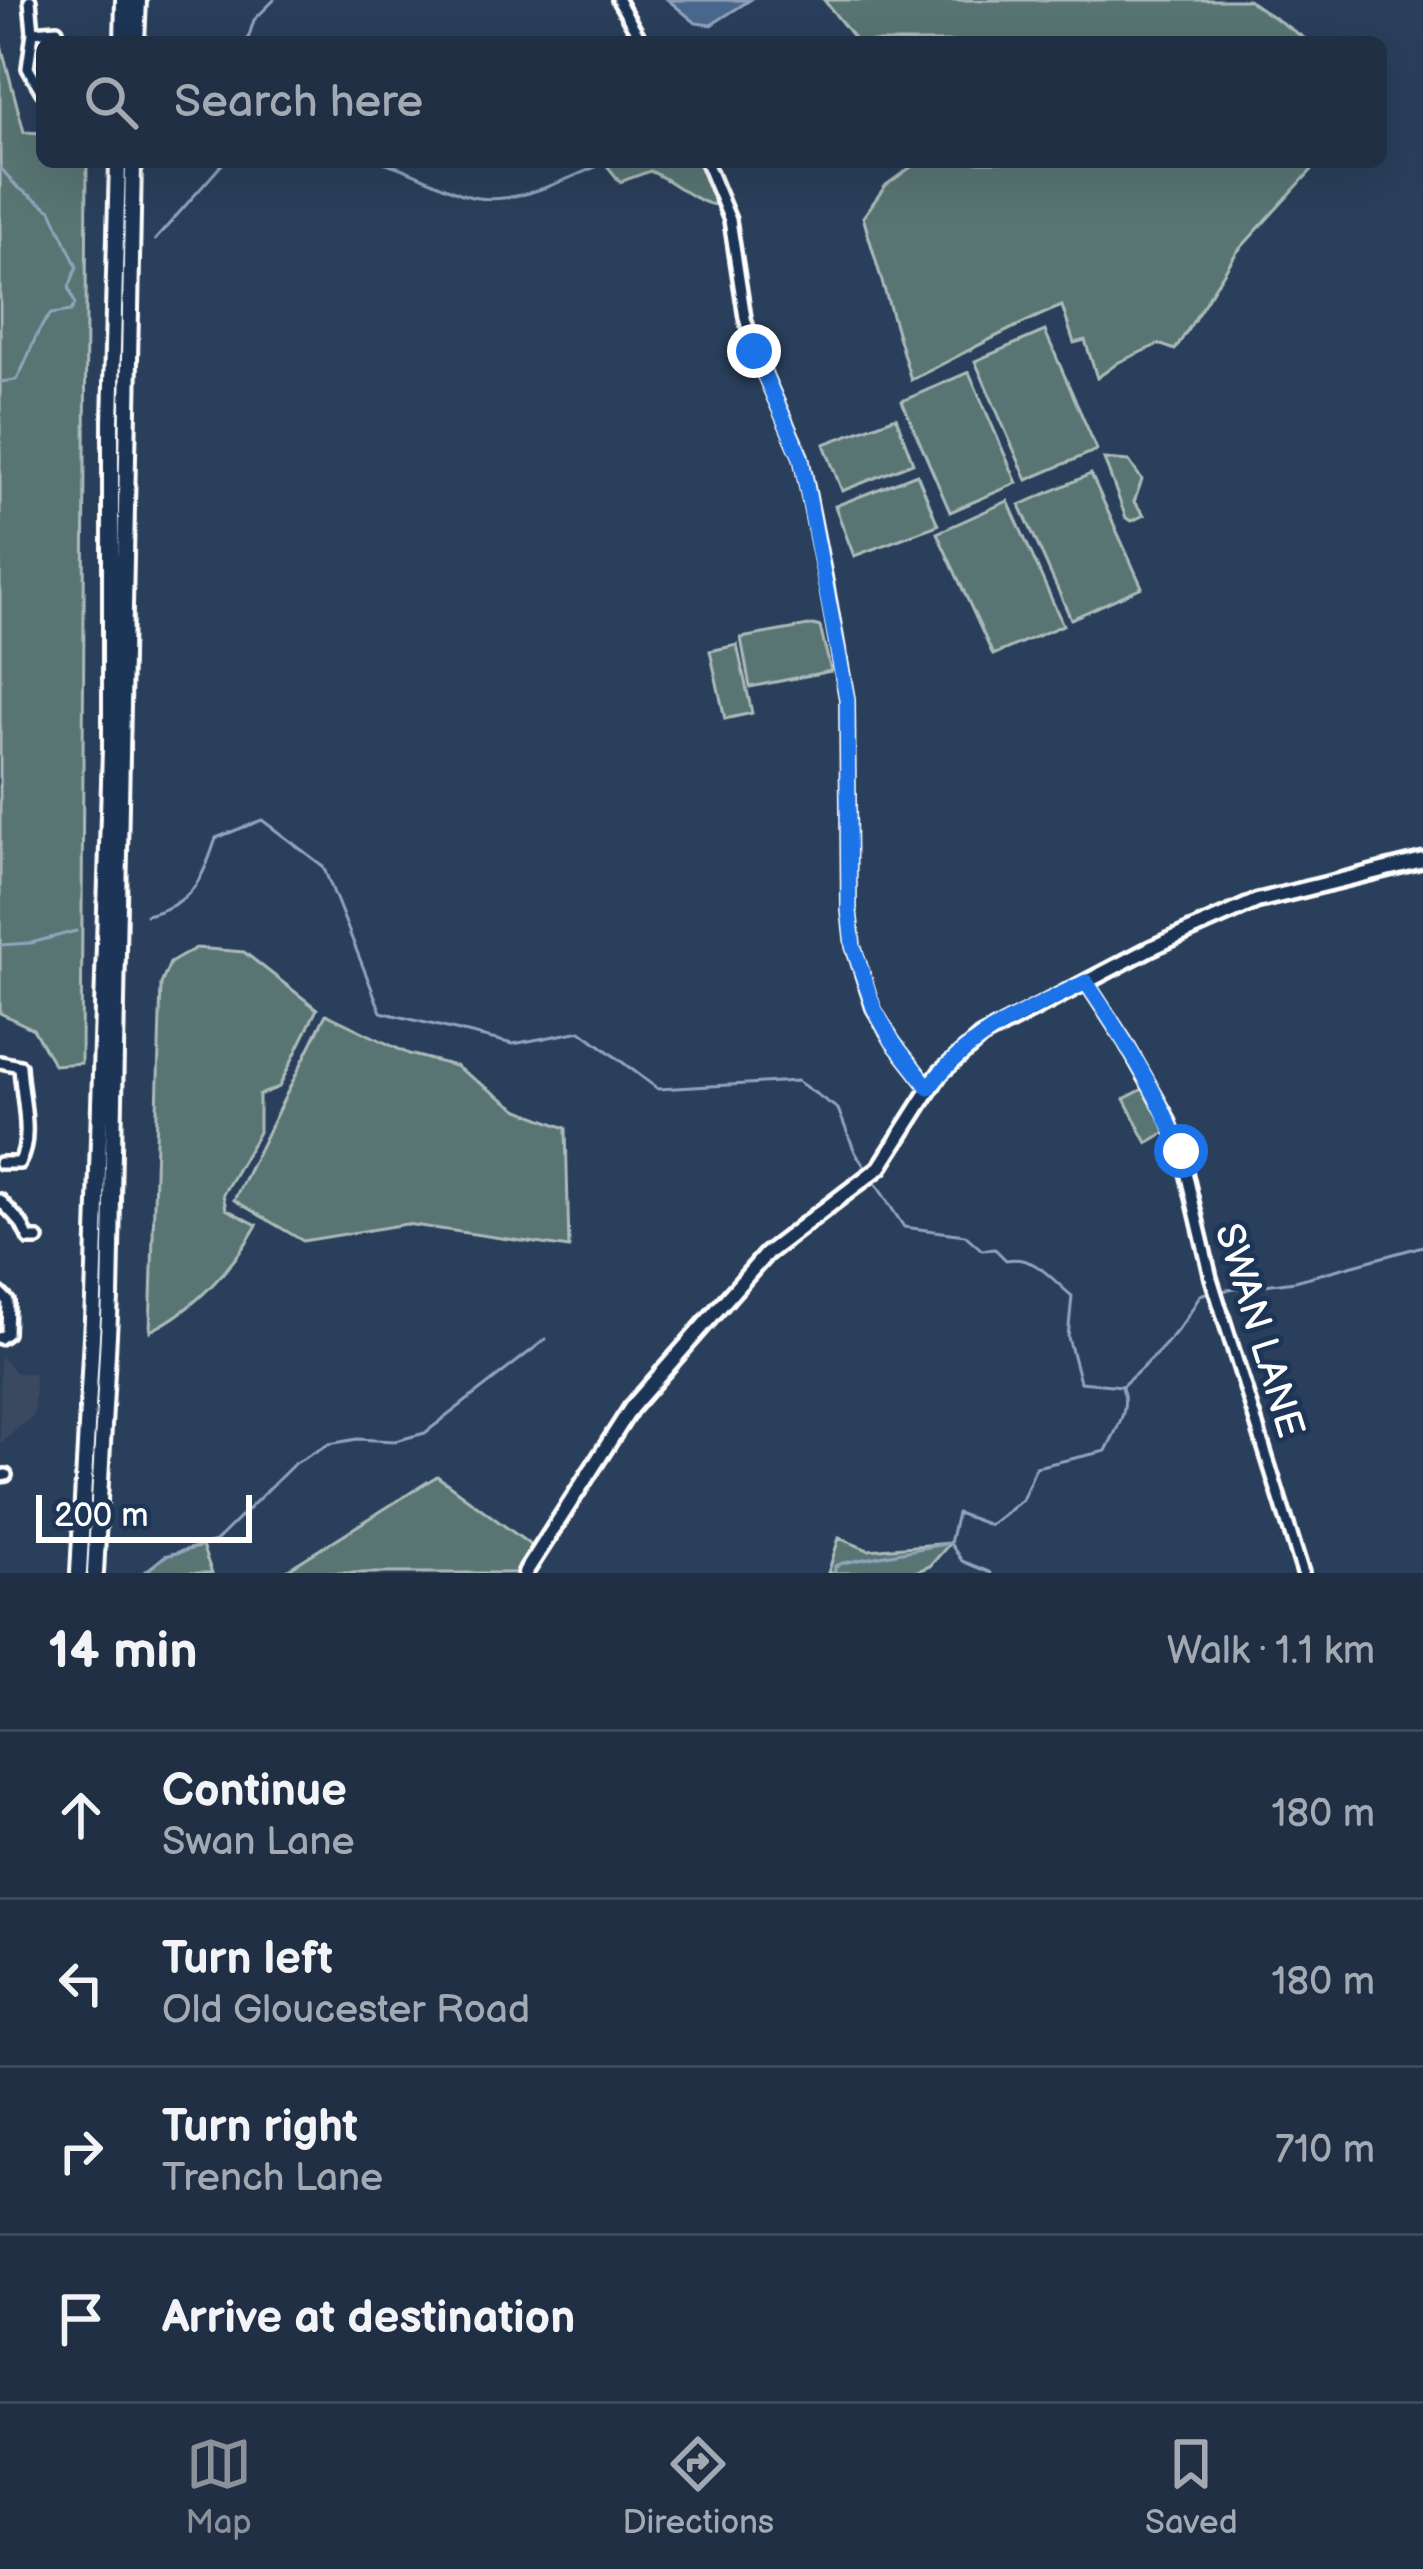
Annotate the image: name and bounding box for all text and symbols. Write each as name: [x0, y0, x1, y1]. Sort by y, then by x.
search box: [36, 36, 1387, 168]
icon: search: [78, 69, 144, 135]
text: Search here: [174, 75, 423, 130]
route end: [727, 324, 781, 378]
route start: [1154, 1124, 1208, 1178]
street label: SWAN LANE: [1204, 1218, 1313, 1443]
scale bar: [36, 1489, 252, 1542]
text: 200 m: [54, 1496, 148, 1536]
text: 14 min: [48, 1621, 198, 1682]
text: Walk · 1.1 km: [1167, 1628, 1375, 1675]
text: Continue: [162, 1764, 347, 1819]
icon: ahead: [48, 1782, 114, 1848]
text: 180 m: [1271, 1791, 1375, 1838]
text: Swan Lane: [162, 1819, 355, 1866]
text: Turn left: [162, 1932, 333, 1987]
icon: left: [48, 1950, 114, 2016]
text: 180 m: [1271, 1959, 1375, 2006]
text: Old Gloucester Road: [162, 1987, 530, 2034]
text: Turn right: [162, 2100, 358, 2155]
icon: right: [48, 2118, 114, 2184]
text: 710 m: [1275, 2127, 1375, 2174]
text: Trench Lane: [162, 2155, 383, 2202]
icon: arrive: [48, 2286, 114, 2352]
text: Arrive at destination: [162, 2291, 575, 2346]
tab: Map: [185, 2431, 252, 2543]
tab: Directions: [622, 2431, 774, 2543]
tab: Saved: [1145, 2431, 1238, 2543]

